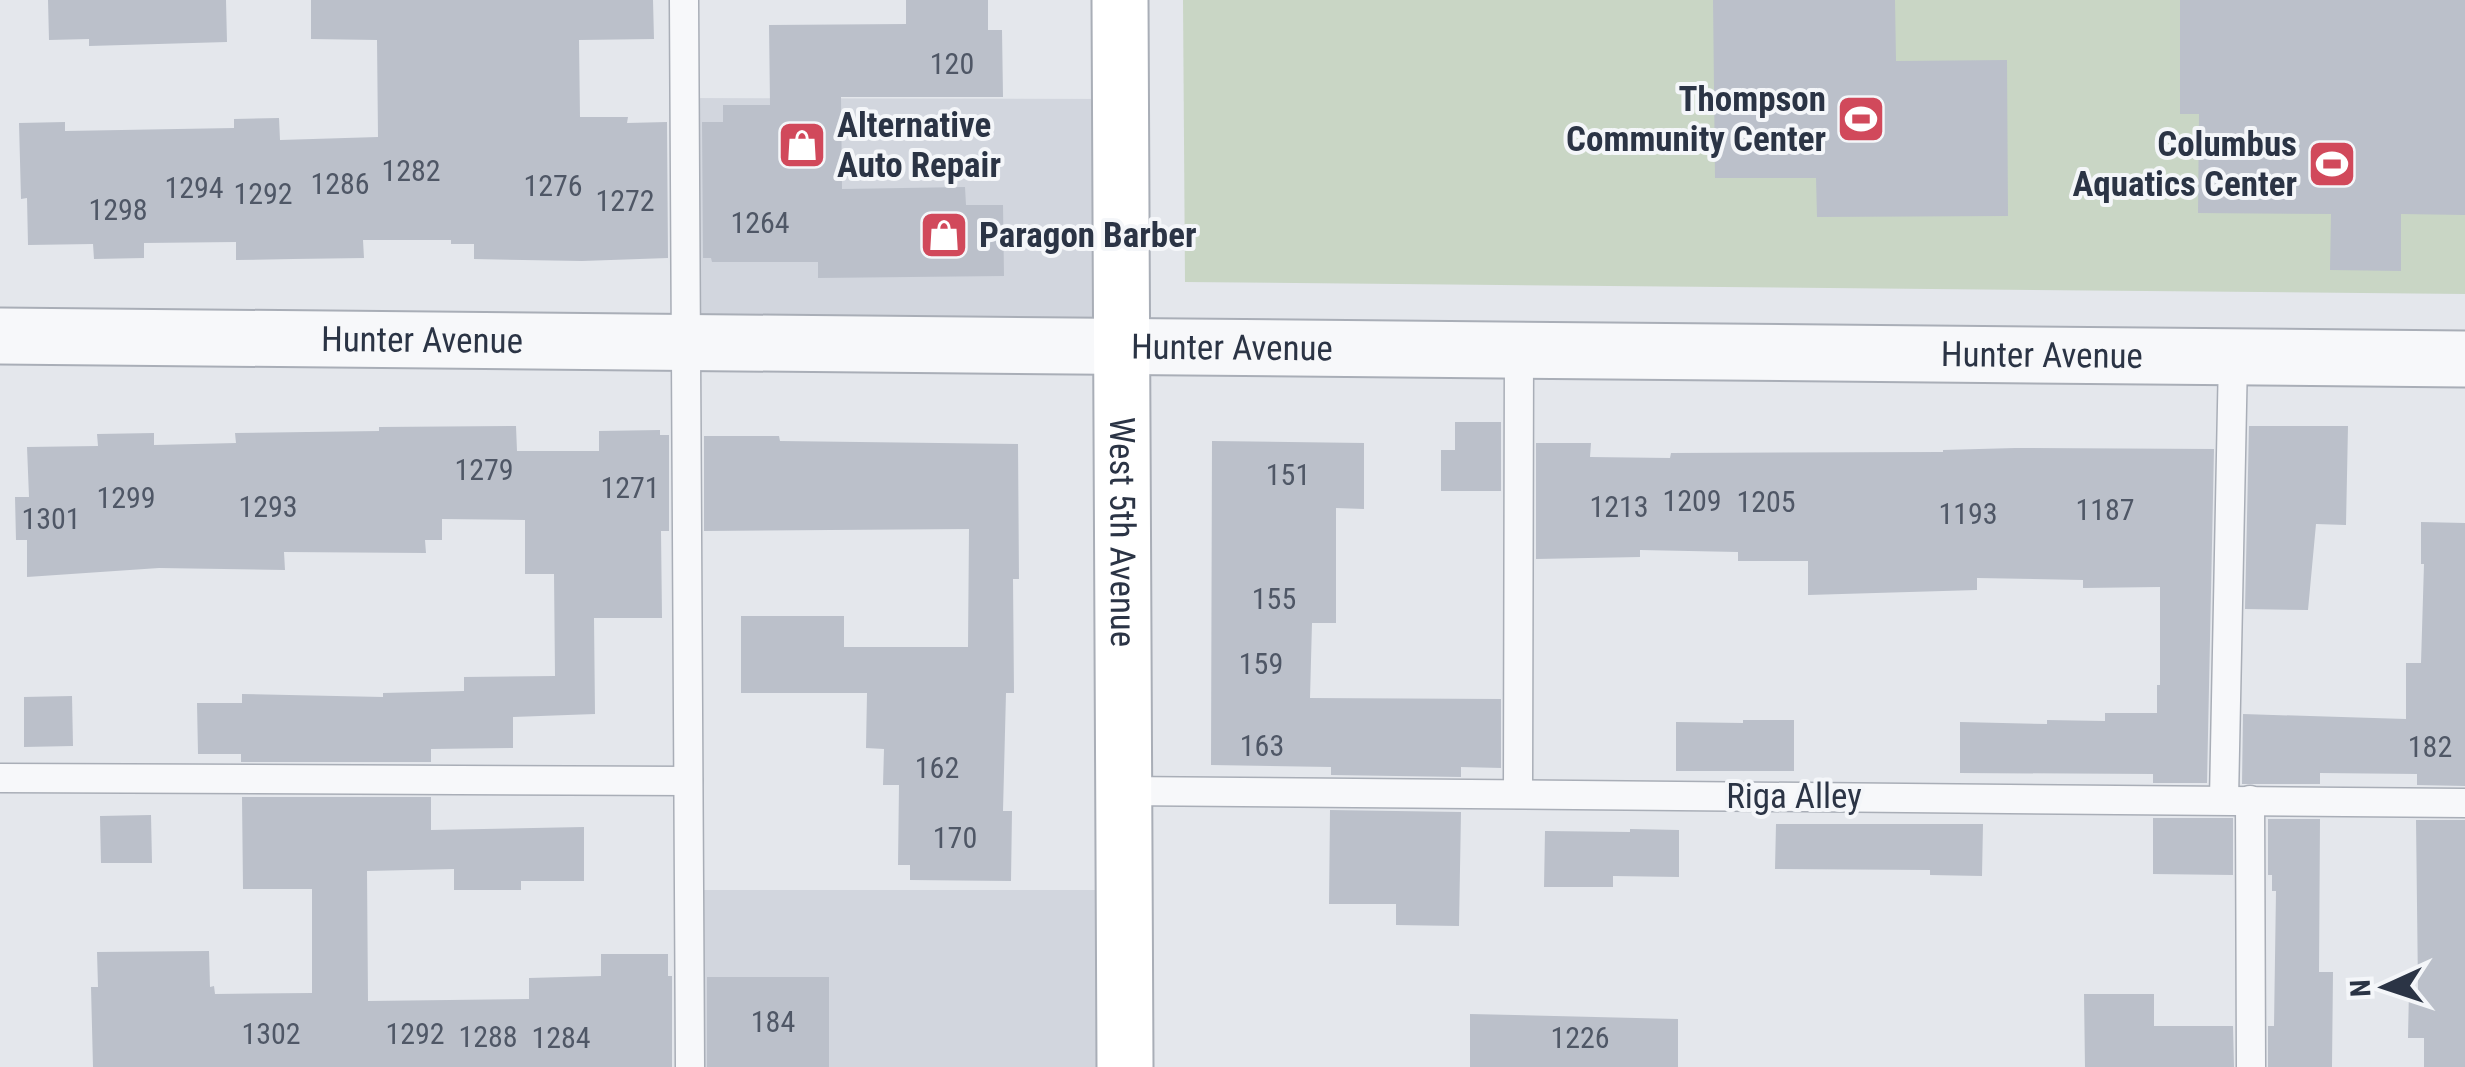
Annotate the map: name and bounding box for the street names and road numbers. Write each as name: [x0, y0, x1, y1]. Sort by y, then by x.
street label: Hunter Avenue: [321, 319, 523, 362]
street label: Hunter Avenue: [1131, 327, 1333, 369]
street label: Hunter Avenue: [1941, 334, 2143, 377]
street label: West 5th Avenue: [1101, 417, 1143, 647]
street label: Riga Alley: [1726, 776, 1862, 817]

